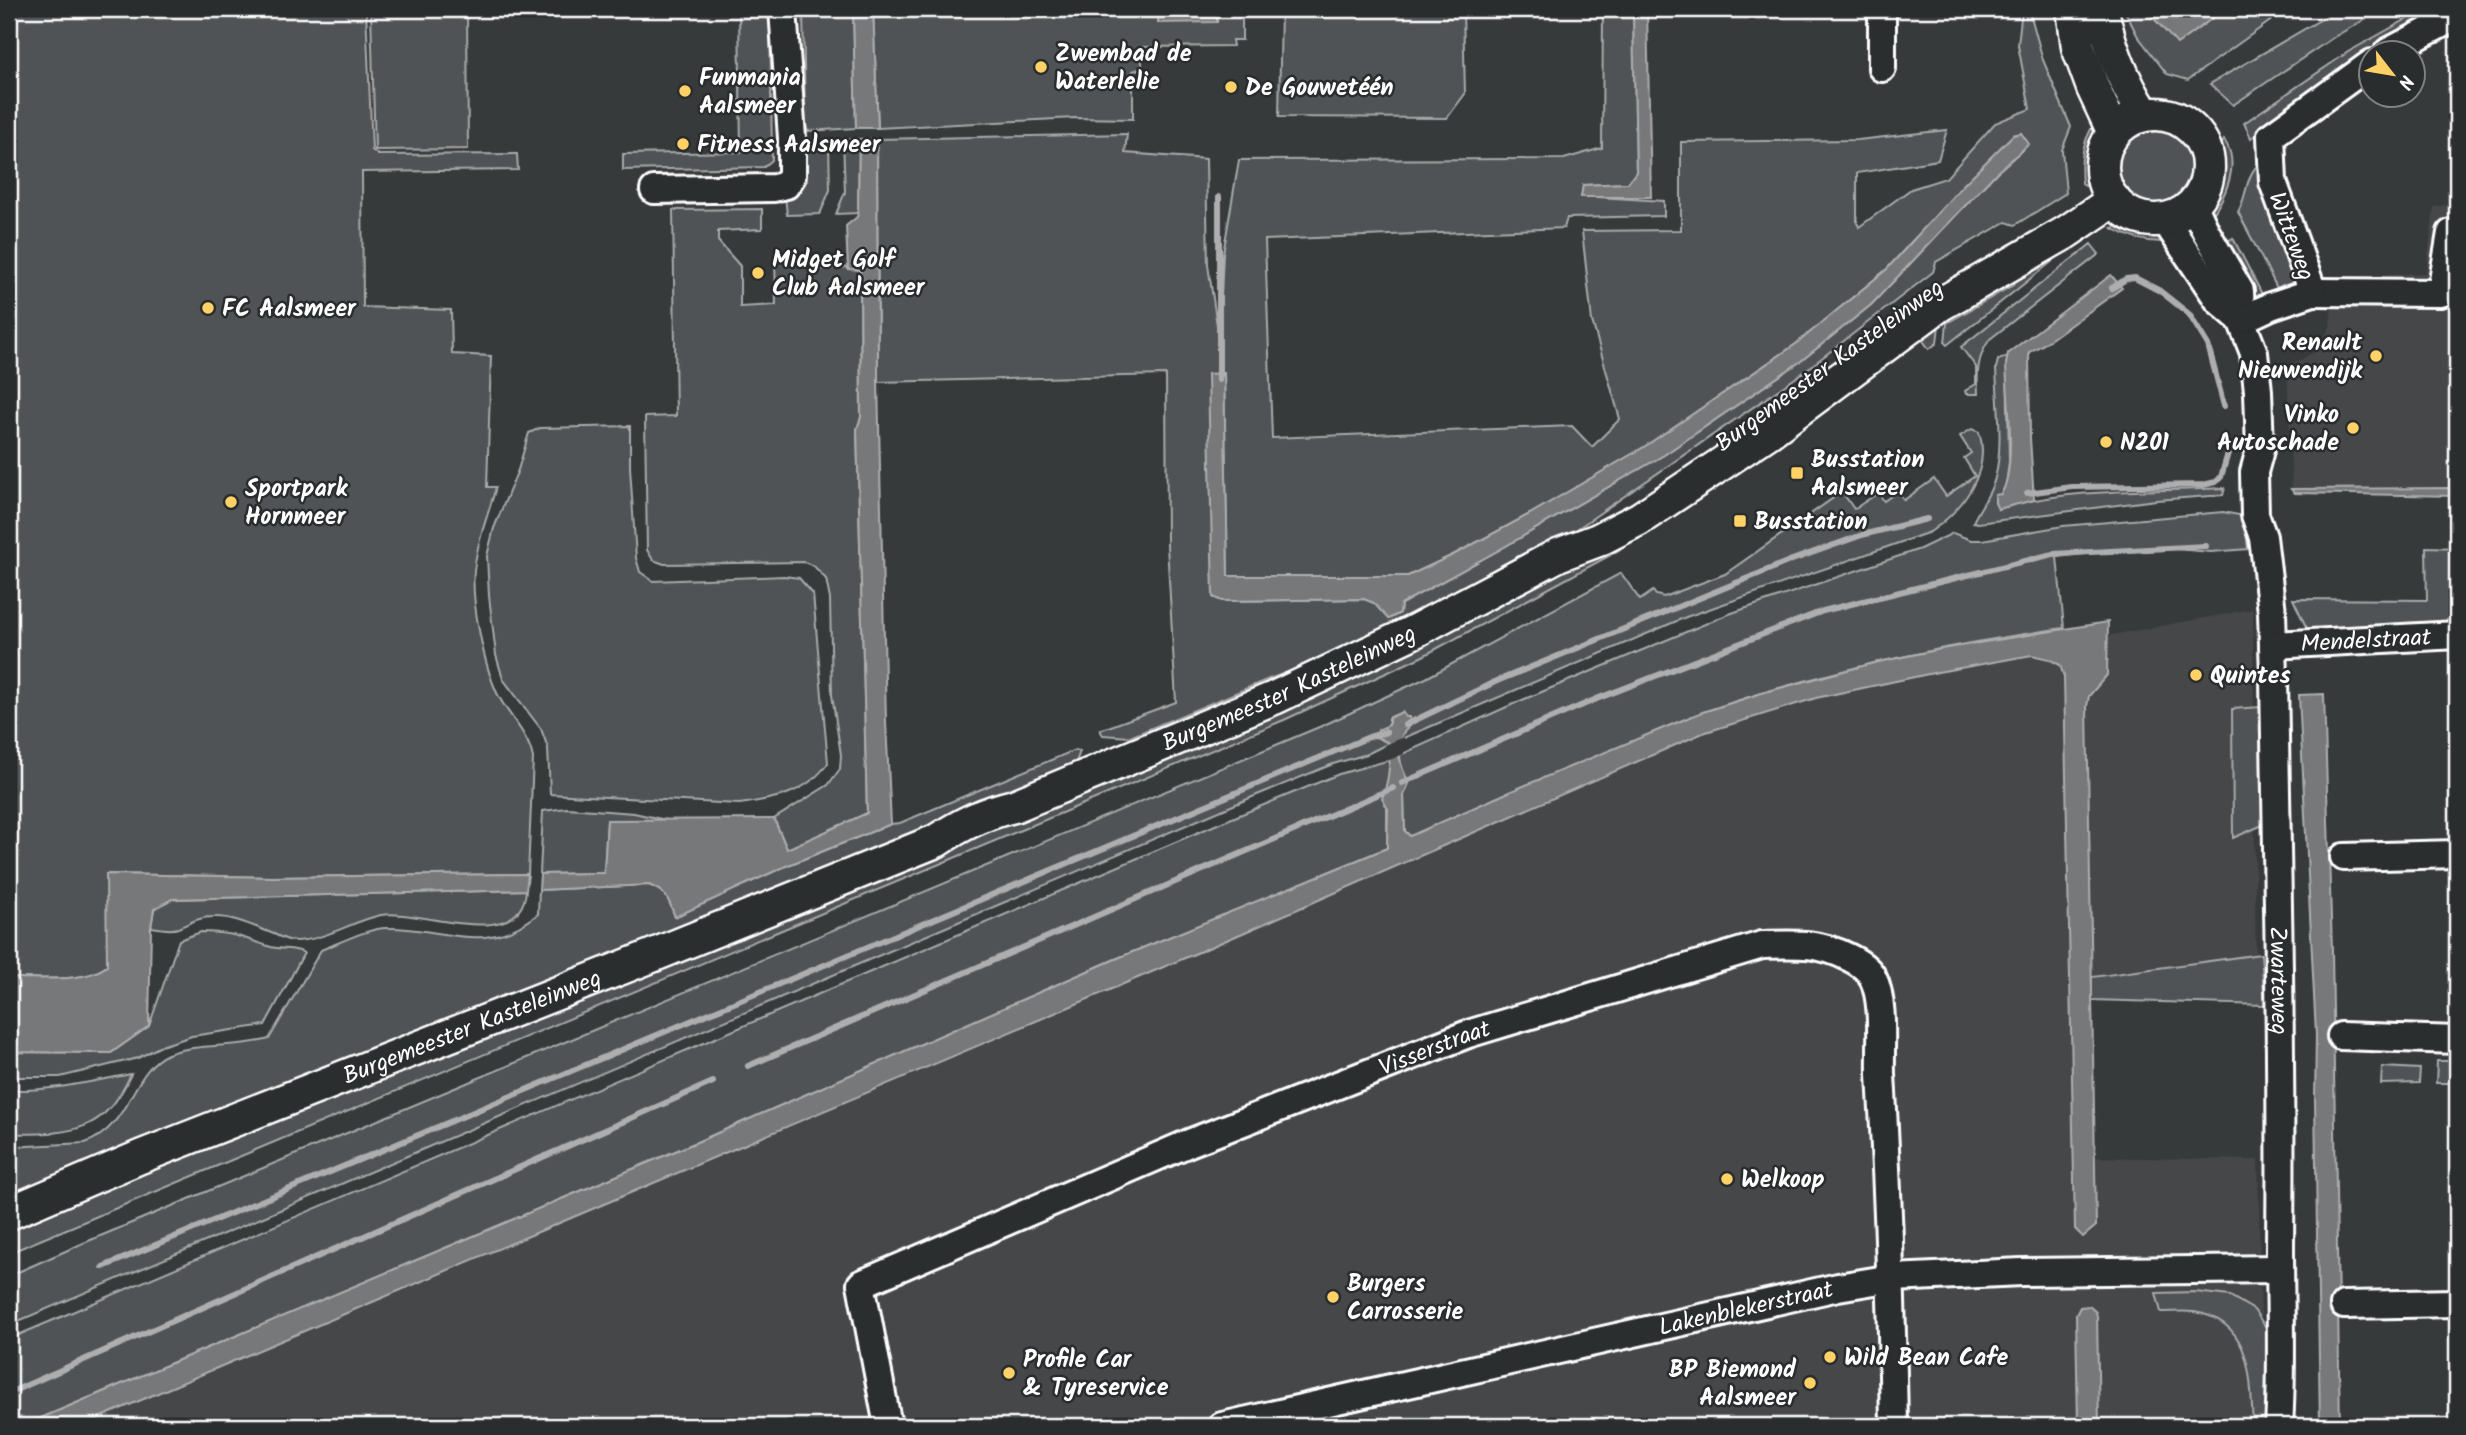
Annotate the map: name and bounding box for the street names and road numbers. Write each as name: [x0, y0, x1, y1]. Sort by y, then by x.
street label: Witteweg: [2256, 187, 2325, 287]
street label: Burgemeester Kasteleinweg: [1707, 270, 1953, 463]
street label: Burgemeester Kasteleinweg: [1156, 615, 1423, 763]
street label: Mendelstraat: [2300, 618, 2433, 664]
street label: Zwarteweg: [2257, 926, 2298, 1035]
street label: Burgemeester Kasteleinweg: [337, 960, 608, 1096]
street label: Visserstraat: [1373, 1010, 1496, 1088]
street label: Lakenblekerstraat: [1655, 1271, 1838, 1348]

